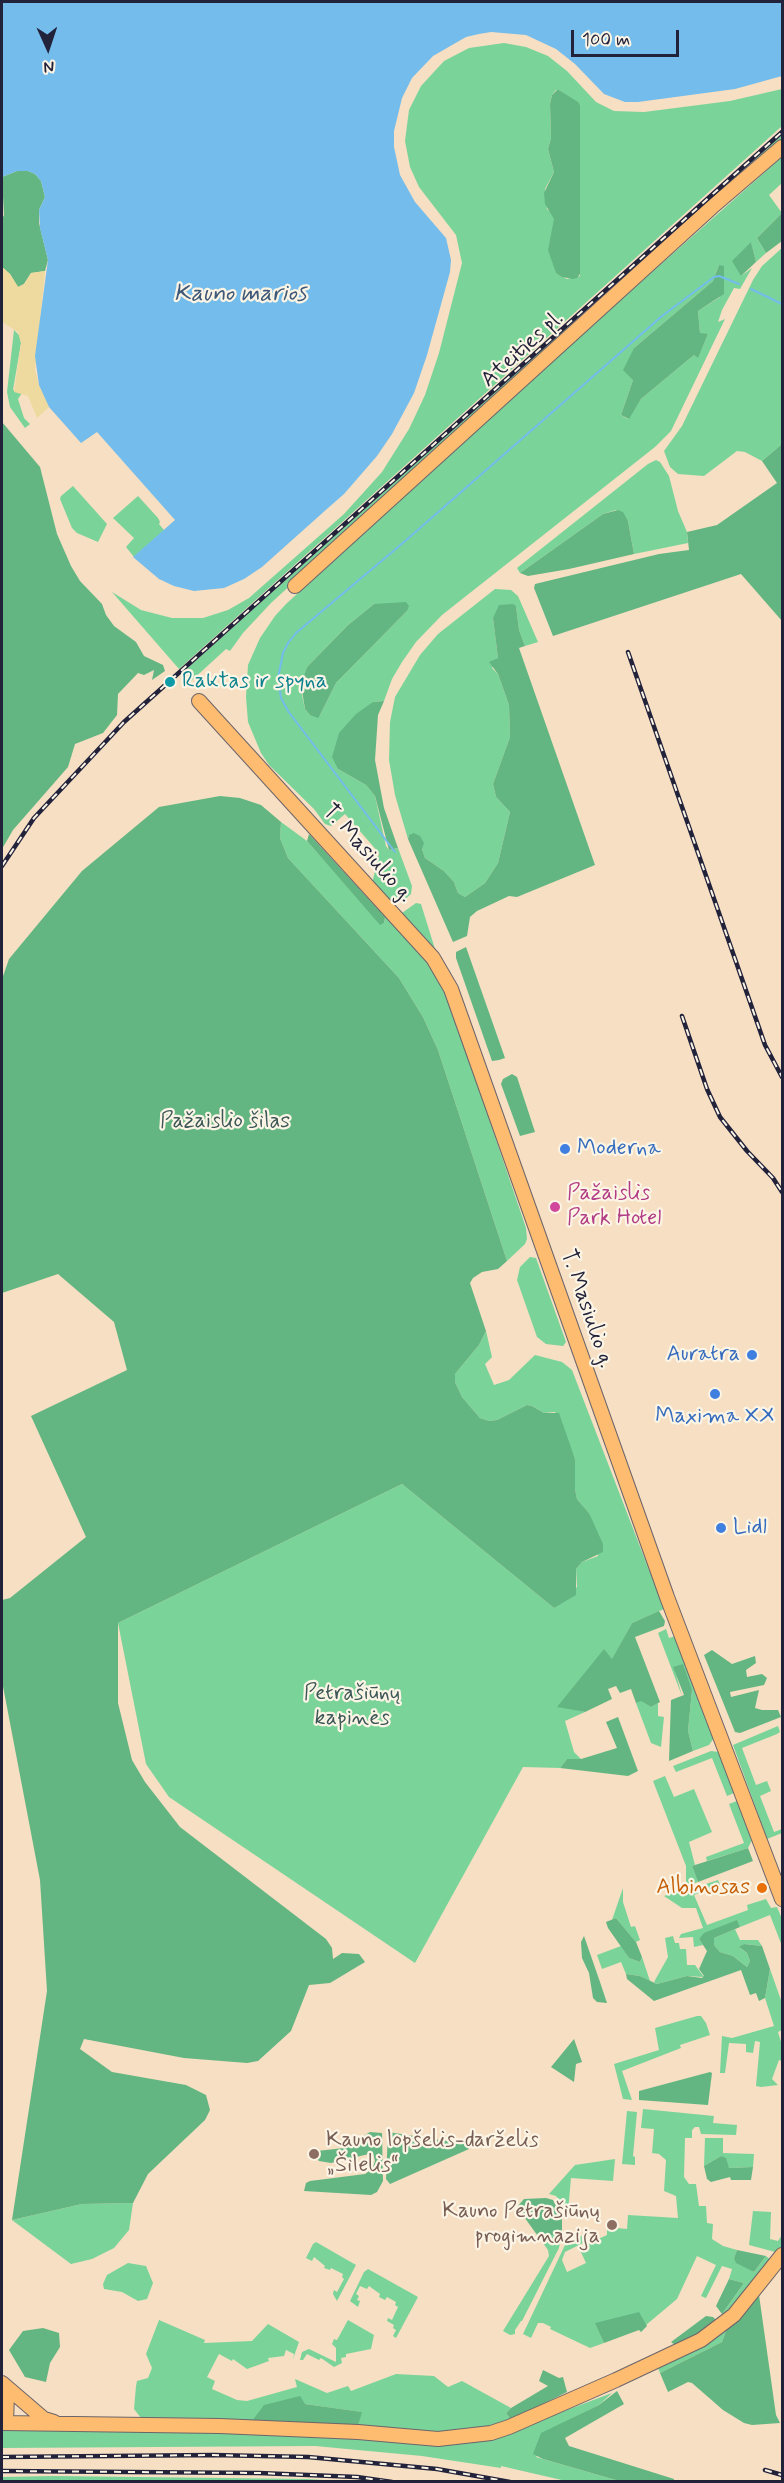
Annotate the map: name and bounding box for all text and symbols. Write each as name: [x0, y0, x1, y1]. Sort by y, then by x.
north arrow: [18, 18, 78, 78]
scale bar: [574, 18, 682, 56]
text: 100 m: [582, 28, 630, 52]
text: N: [43, 56, 55, 77]
water label: Kauno marios: [174, 281, 306, 309]
street label: Ateities pl.: [476, 306, 570, 394]
place label: Raktas ir spyna: [182, 669, 327, 695]
marker: Raktas ir spyna: [163, 675, 177, 689]
street label: T. Masiulio g.: [316, 799, 418, 909]
park label: Pažaislio šilas: [160, 1109, 290, 1135]
place label: Moderna: [577, 1136, 661, 1162]
marker: Moderna: [558, 1142, 572, 1156]
place label: Pažaislis Park Hotel: [567, 1181, 661, 1232]
marker: Pažaislis Park Hotel: [548, 1200, 562, 1214]
street label: T. Masiulio g.: [553, 1246, 619, 1372]
place label: Auratra: [667, 1342, 740, 1368]
marker: Auratra: [745, 1348, 759, 1362]
marker: Maxima XX: [708, 1387, 722, 1401]
place label: Maxima XX: [655, 1404, 775, 1430]
place label: Lidl: [733, 1515, 767, 1541]
marker: Lidl: [714, 1521, 728, 1535]
park label: Petrašiūnų kapinės: [304, 1681, 400, 1732]
place label: Albinosas: [656, 1875, 750, 1901]
marker: Albinosas: [755, 1881, 769, 1895]
place label: Kauno lopšelis-darželis „Šilelis“: [326, 2128, 539, 2180]
marker: Kauno lopšelis-darželis „Šilelis“: [307, 2147, 321, 2161]
place label: Kauno Petrašiūnų progimnazija: [442, 2199, 600, 2250]
marker: Kauno Petrašiūnų progimnazija: [605, 2218, 619, 2232]

